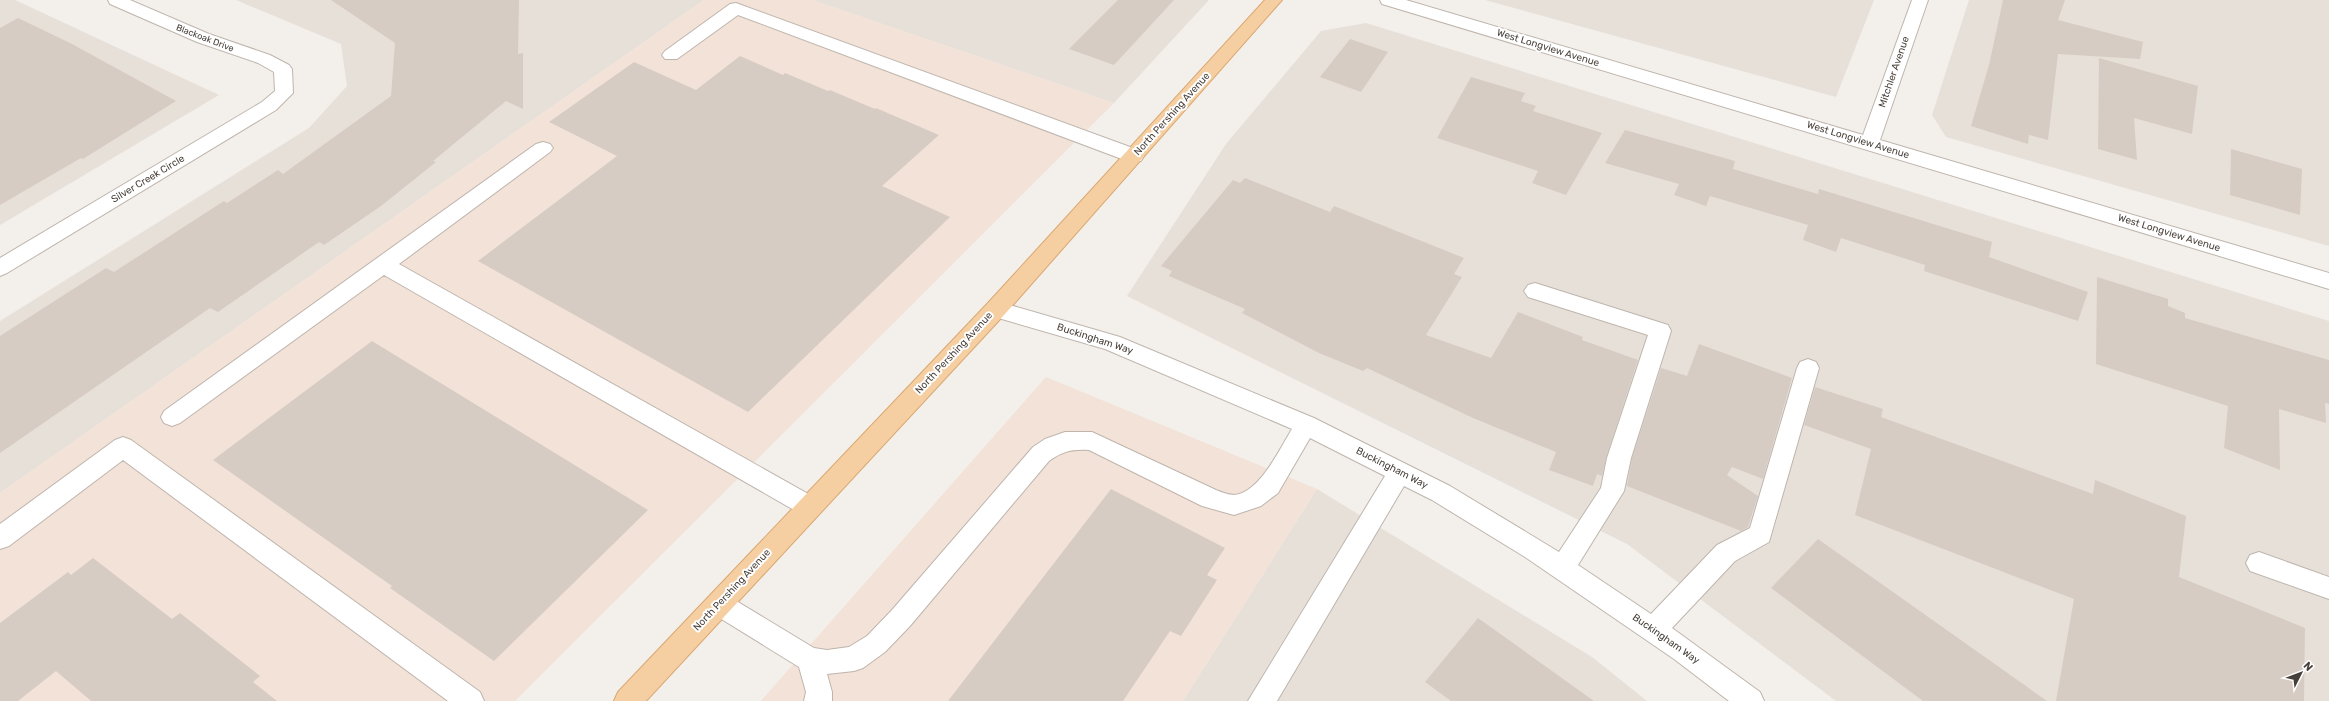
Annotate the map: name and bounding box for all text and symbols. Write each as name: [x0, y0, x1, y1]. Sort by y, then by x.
street label: Blackoak Drive: [175, 22, 235, 54]
street label: West Longview Avenue: [1495, 27, 1601, 69]
street label: Mitchler Avenue: [1876, 34, 1912, 109]
street label: North Pershing Avenue: [1132, 70, 1213, 158]
street label: West Longview Avenue: [1805, 119, 1911, 161]
street label: Silver Creek Circle: [109, 152, 187, 206]
street label: West Longview Avenue: [2116, 212, 2222, 254]
street label: North Pershing Avenue: [913, 309, 995, 396]
street label: Buckingham Way: [1055, 321, 1135, 357]
street label: Buckingham Way: [1354, 445, 1430, 492]
street label: North Pershing Avenue: [691, 546, 773, 633]
street label: Buckingham Way: [1630, 611, 1702, 667]
north arrow: [2281, 653, 2321, 693]
text: N: [2301, 659, 2316, 674]

